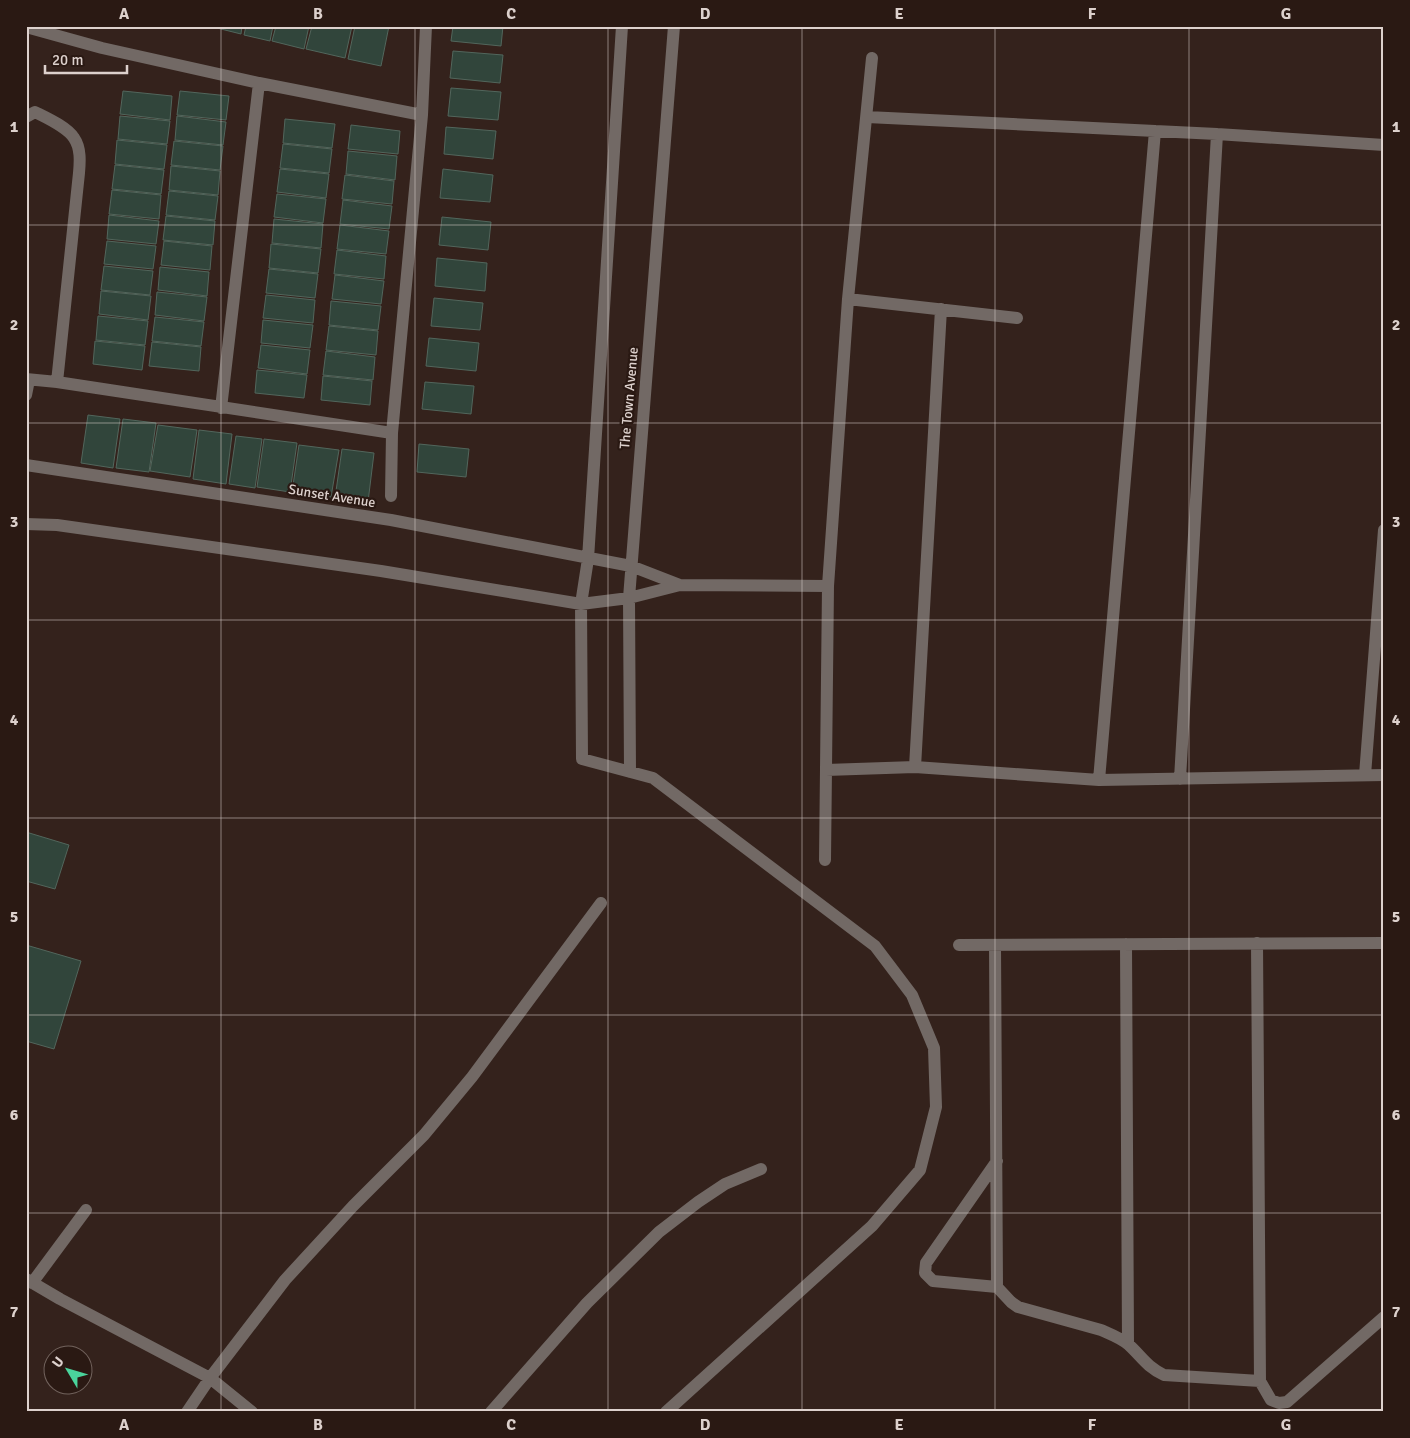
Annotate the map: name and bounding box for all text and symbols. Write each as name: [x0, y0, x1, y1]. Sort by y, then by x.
text: A: [119, 4, 130, 24]
text: B: [313, 4, 323, 24]
text: C: [506, 4, 516, 24]
text: D: [700, 4, 711, 24]
text: E: [894, 4, 904, 24]
text: F: [1088, 4, 1097, 24]
text: G: [1281, 4, 1291, 24]
scale bar: [45, 42, 128, 74]
text: 20 m: [52, 51, 83, 69]
text: 1: [10, 117, 19, 137]
text: 1: [1392, 117, 1401, 137]
text: 2: [10, 315, 18, 335]
text: 2: [1392, 315, 1400, 335]
street label: The Town Avenue: [616, 346, 642, 450]
street label: Sunset Avenue: [287, 481, 377, 511]
text: 3: [10, 512, 18, 532]
text: 3: [1392, 512, 1400, 532]
text: 4: [10, 710, 19, 730]
text: 4: [1392, 710, 1401, 730]
text: 5: [10, 907, 18, 927]
text: 5: [1392, 907, 1400, 927]
text: 6: [10, 1105, 19, 1125]
text: 6: [1392, 1105, 1401, 1125]
text: 7: [10, 1302, 19, 1322]
text: 7: [1392, 1302, 1401, 1322]
north arrow: [42, 1346, 92, 1396]
text: U: [49, 1353, 68, 1371]
text: A: [119, 1415, 130, 1435]
text: B: [313, 1415, 323, 1435]
text: C: [506, 1415, 516, 1435]
text: D: [700, 1415, 711, 1435]
text: E: [894, 1415, 904, 1435]
text: F: [1088, 1415, 1097, 1435]
text: G: [1281, 1415, 1291, 1435]

